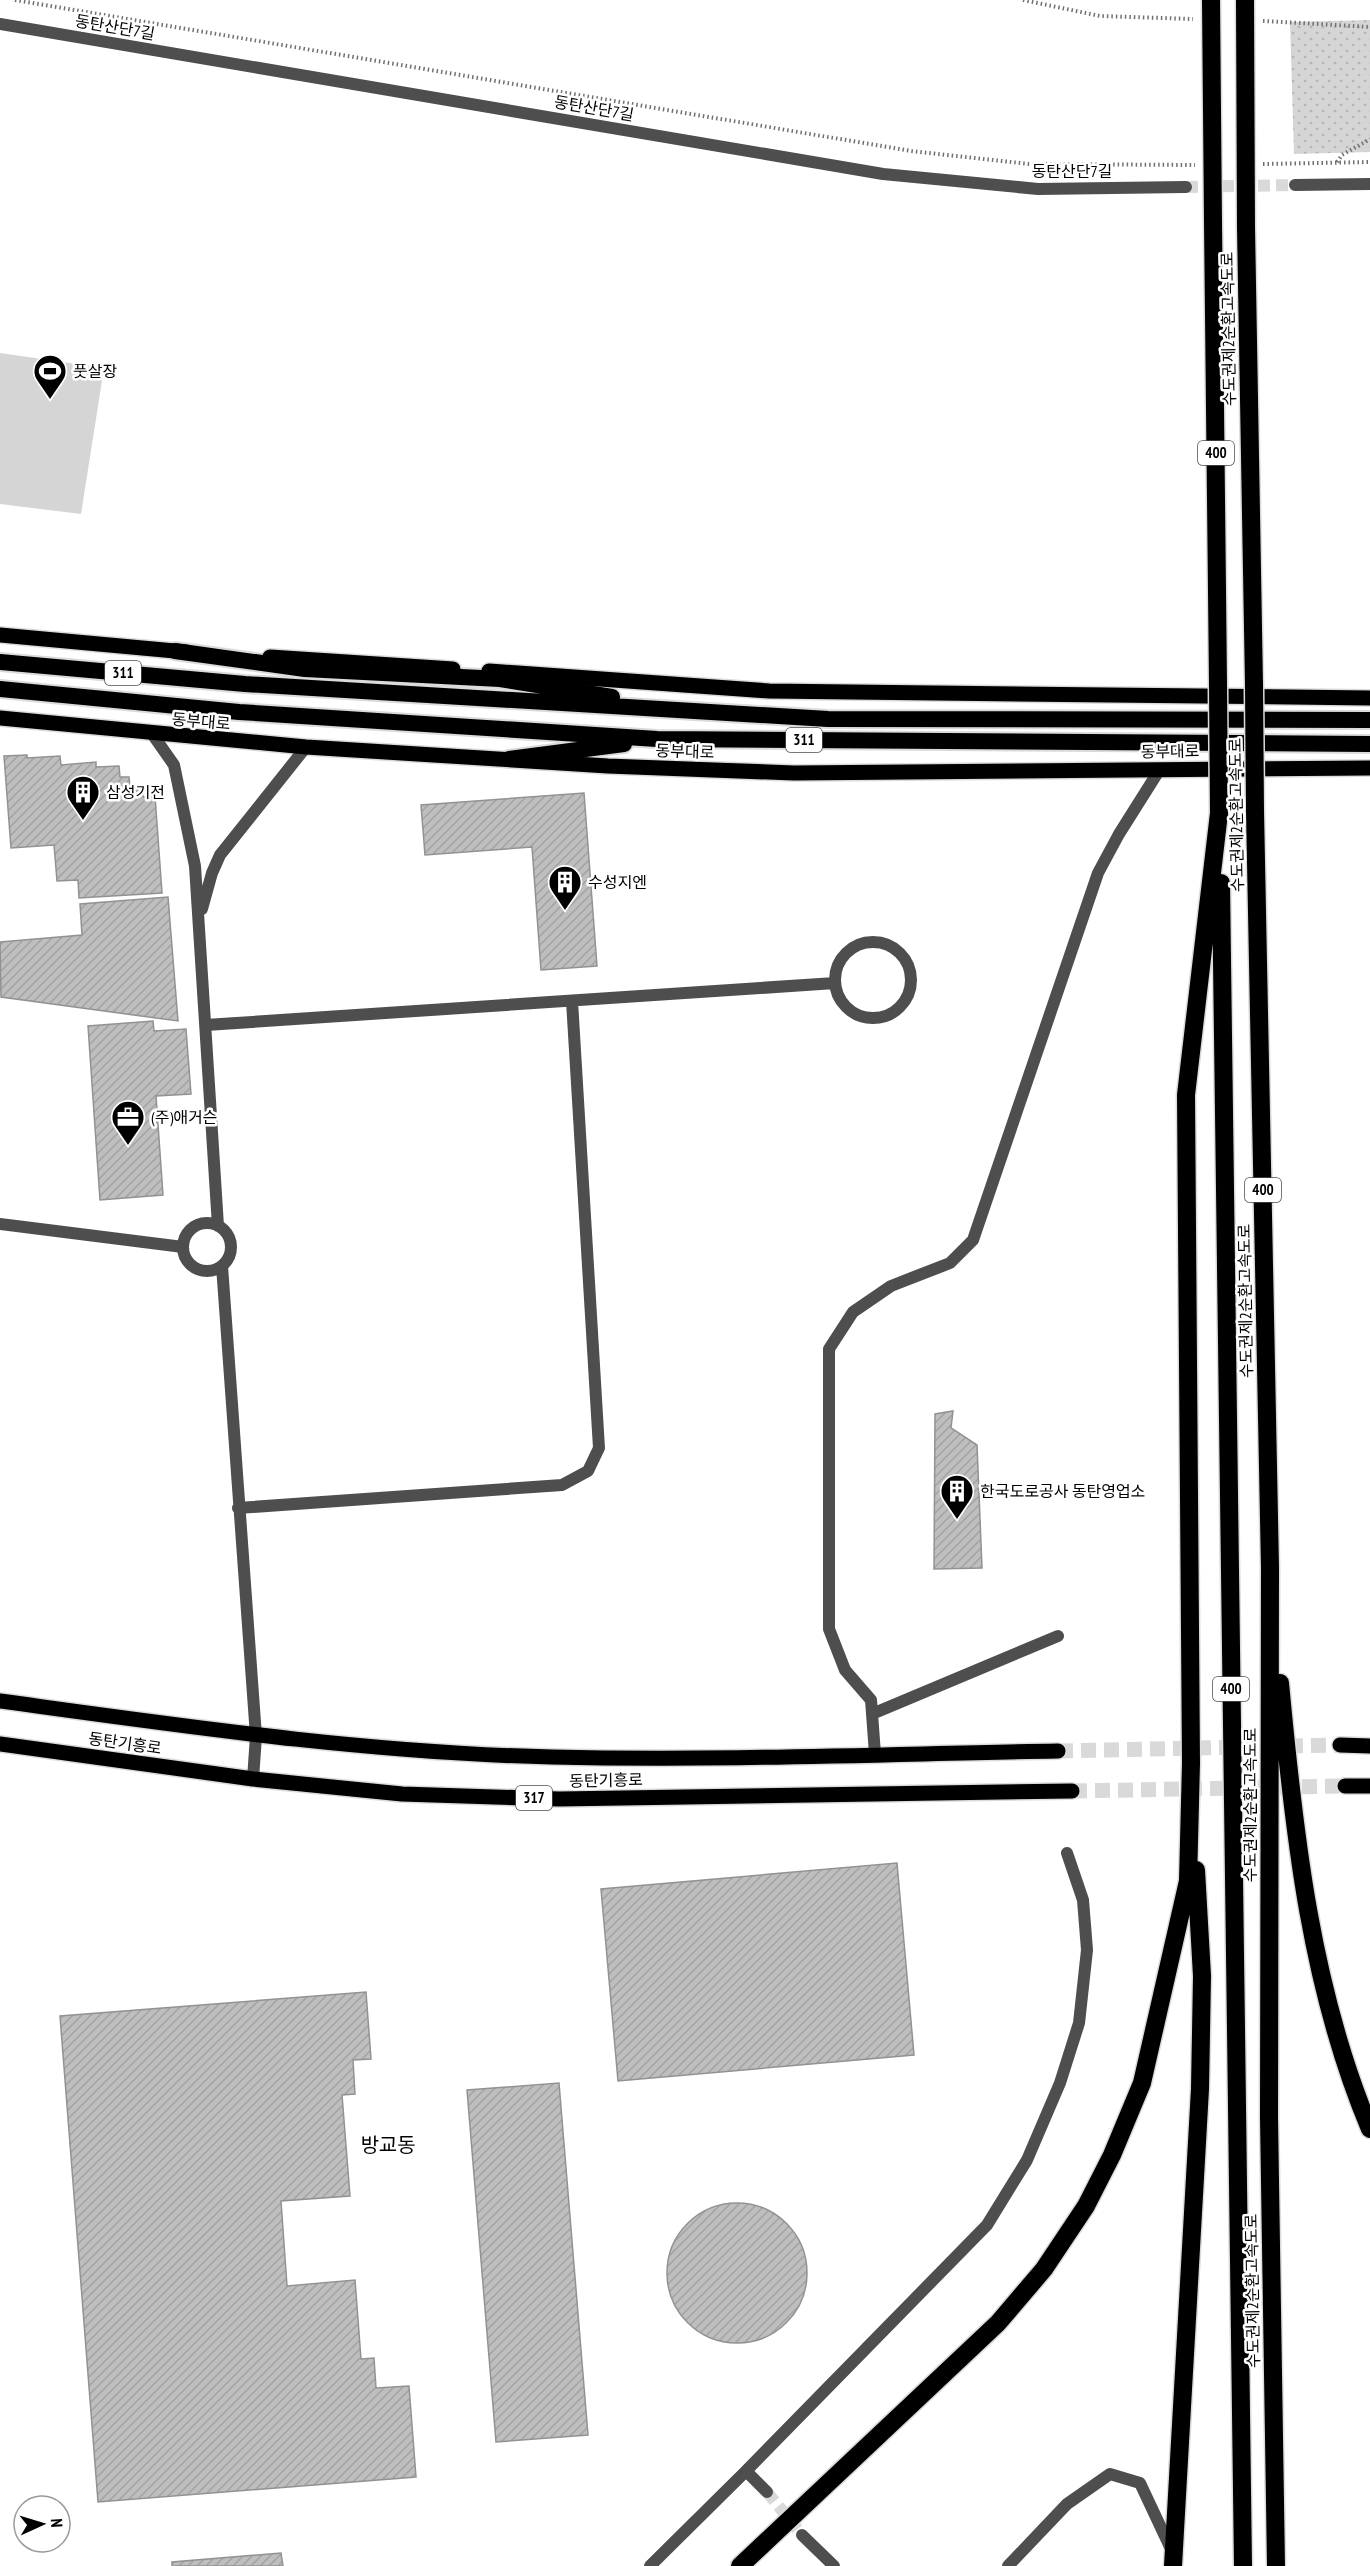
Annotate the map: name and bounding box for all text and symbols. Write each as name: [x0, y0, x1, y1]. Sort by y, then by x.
street label: 동탄산단7길: [73, 10, 157, 44]
street label: 동탄산단7길: [552, 91, 636, 125]
street label: 동탄산단7길: [1032, 161, 1112, 181]
street label: 수도권제2순환고속도로: [1217, 251, 1239, 406]
sports icon: 풋살장: [32, 353, 68, 400]
place label: 풋살장: [73, 361, 117, 381]
road number: 400: [1198, 441, 1234, 465]
road number: 311: [105, 661, 141, 685]
street label: 동부대로: [171, 708, 231, 734]
road number: 311: [786, 728, 822, 752]
street label: 수도권제2순환고속도로: [1225, 737, 1247, 892]
street label: 동부대로: [655, 740, 715, 762]
street label: 동부대로: [1140, 740, 1200, 762]
building icon: 삼성기전: [65, 774, 101, 821]
place label: 삼성기전: [106, 782, 165, 802]
building icon: 수성지엔: [547, 864, 583, 911]
place label: 수성지엔: [588, 872, 647, 892]
office icon: (주)애거슨: [110, 1099, 146, 1146]
place label: (주)애거슨: [151, 1107, 217, 1127]
road number: 400: [1245, 1178, 1281, 1202]
street label: 수도권제2순환고속도로: [1234, 1223, 1256, 1378]
building icon: 한국도로공사 동탄영업소: [939, 1473, 975, 1520]
place label: 한국도로공사 동탄영업소: [980, 1481, 1145, 1501]
road number: 400: [1213, 1677, 1249, 1701]
street label: 동탄기흥로: [87, 1728, 163, 1758]
street label: 수도권제2순환고속도로: [1240, 1728, 1260, 1882]
street label: 동탄기흥로: [569, 1769, 643, 1791]
road number: 317: [516, 1786, 552, 1810]
district label: 방교동: [360, 2132, 416, 2158]
street label: 수도권제2순환고속도로: [1241, 2213, 1263, 2368]
north arrow: [12, 2494, 72, 2554]
text: N: [47, 2518, 67, 2528]

